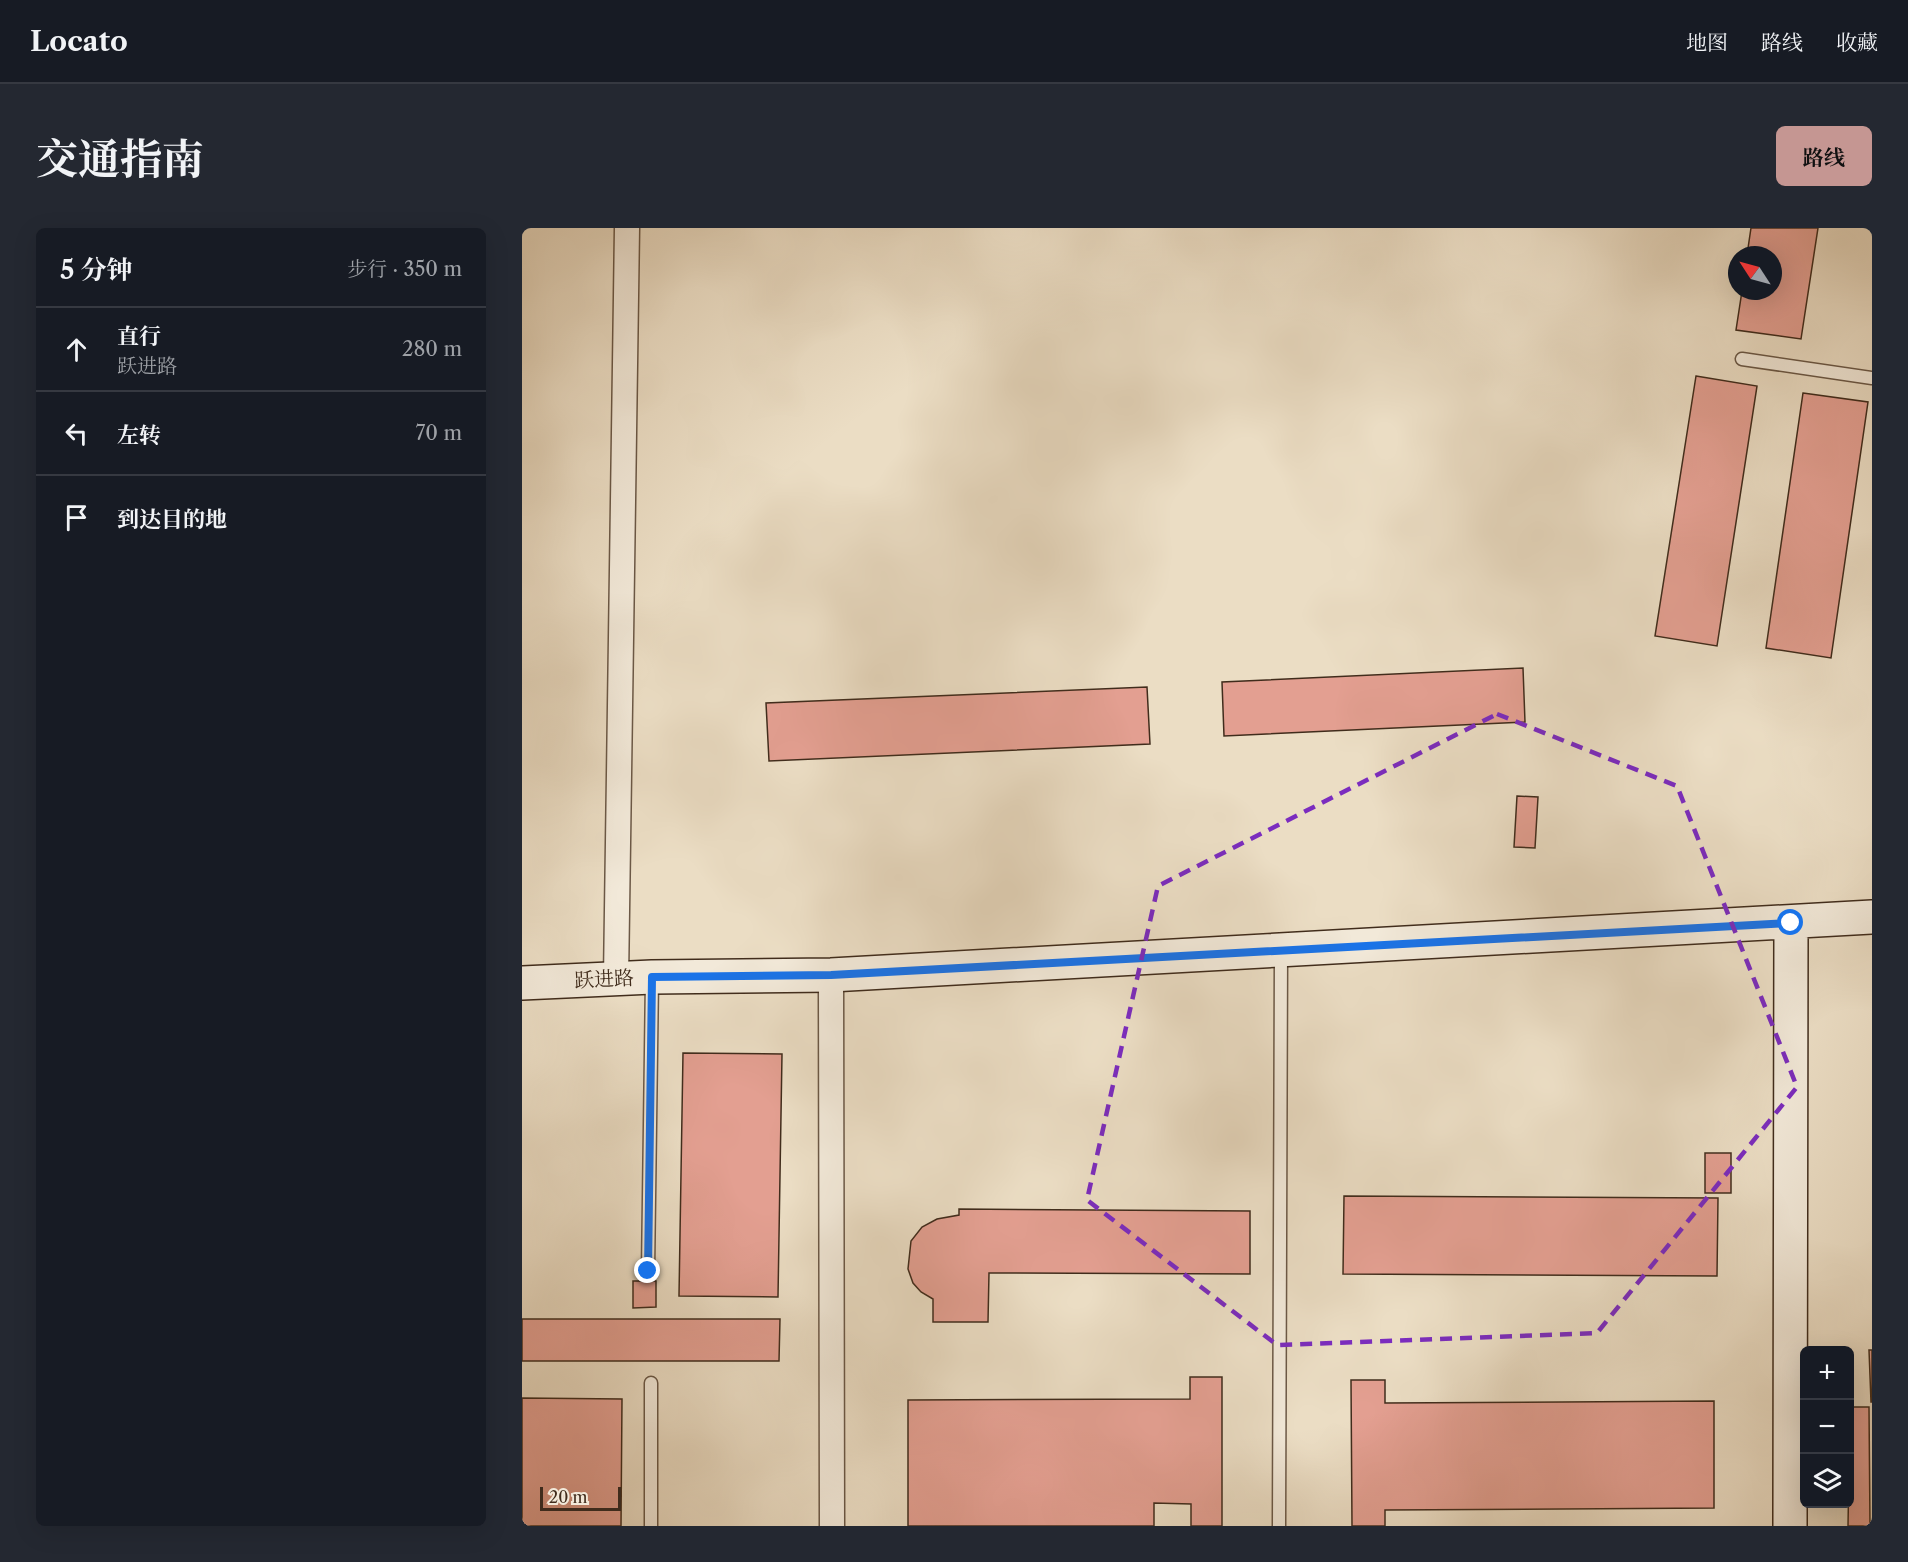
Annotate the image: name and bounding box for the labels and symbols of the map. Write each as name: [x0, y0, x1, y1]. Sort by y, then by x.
north arrow: [1728, 246, 1782, 300]
route start: [1777, 909, 1803, 935]
street label: 跃进路: [573, 965, 635, 993]
route end: [634, 1257, 660, 1283]
scale bar: [540, 1484, 621, 1512]

